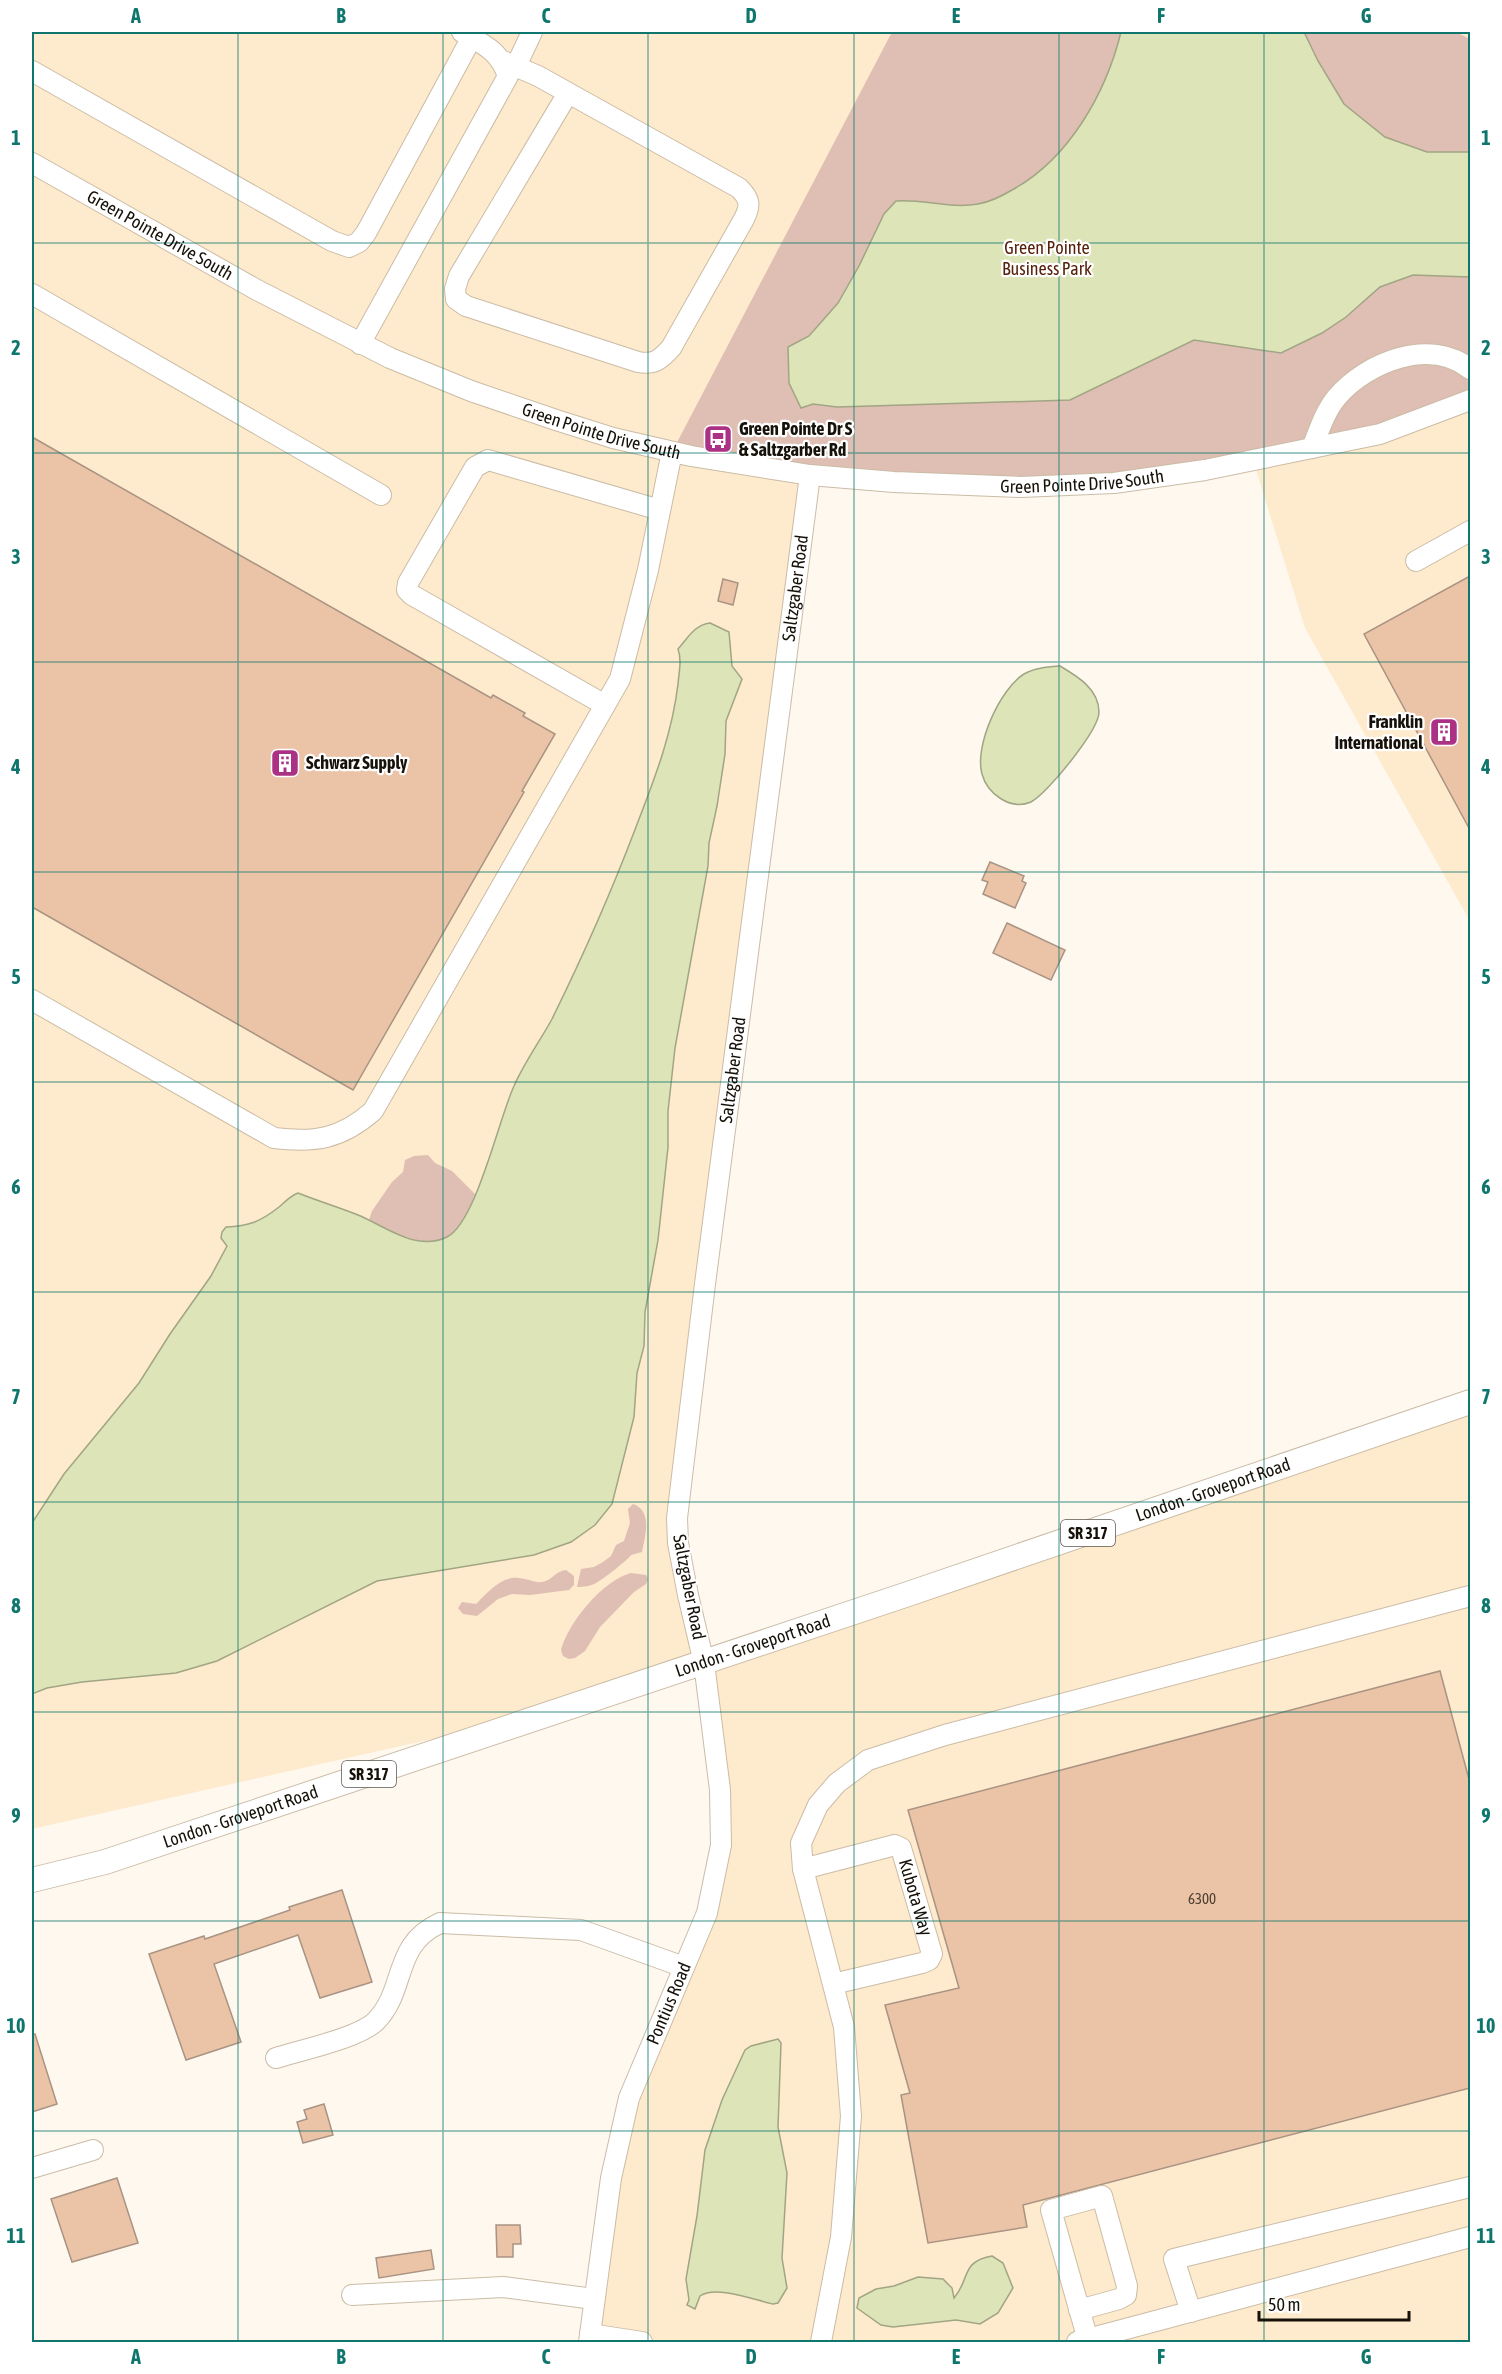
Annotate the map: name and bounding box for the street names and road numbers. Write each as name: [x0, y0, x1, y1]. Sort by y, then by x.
street label: Green Pointe Drive South: [84, 185, 237, 284]
street label: Green Pointe Drive South: [520, 398, 683, 463]
street label: Green Pointe Drive South: [1000, 465, 1165, 497]
street label: Saltzgaber Road: [778, 534, 812, 642]
street label: Saltzgaber Road: [715, 1015, 750, 1124]
street label: London - Groveport Road: [1133, 1453, 1293, 1525]
road number: SR 317: [1061, 1520, 1115, 1546]
street label: Saltzgaber Road: [669, 1532, 710, 1641]
street label: London - Groveport Road: [672, 1610, 833, 1681]
road number: SR 317: [342, 1761, 396, 1787]
street label: London - Groveport Road: [160, 1781, 321, 1852]
street label: Kubota Way: [895, 1856, 937, 1938]
street label: Pontius Road: [642, 1959, 695, 2048]

